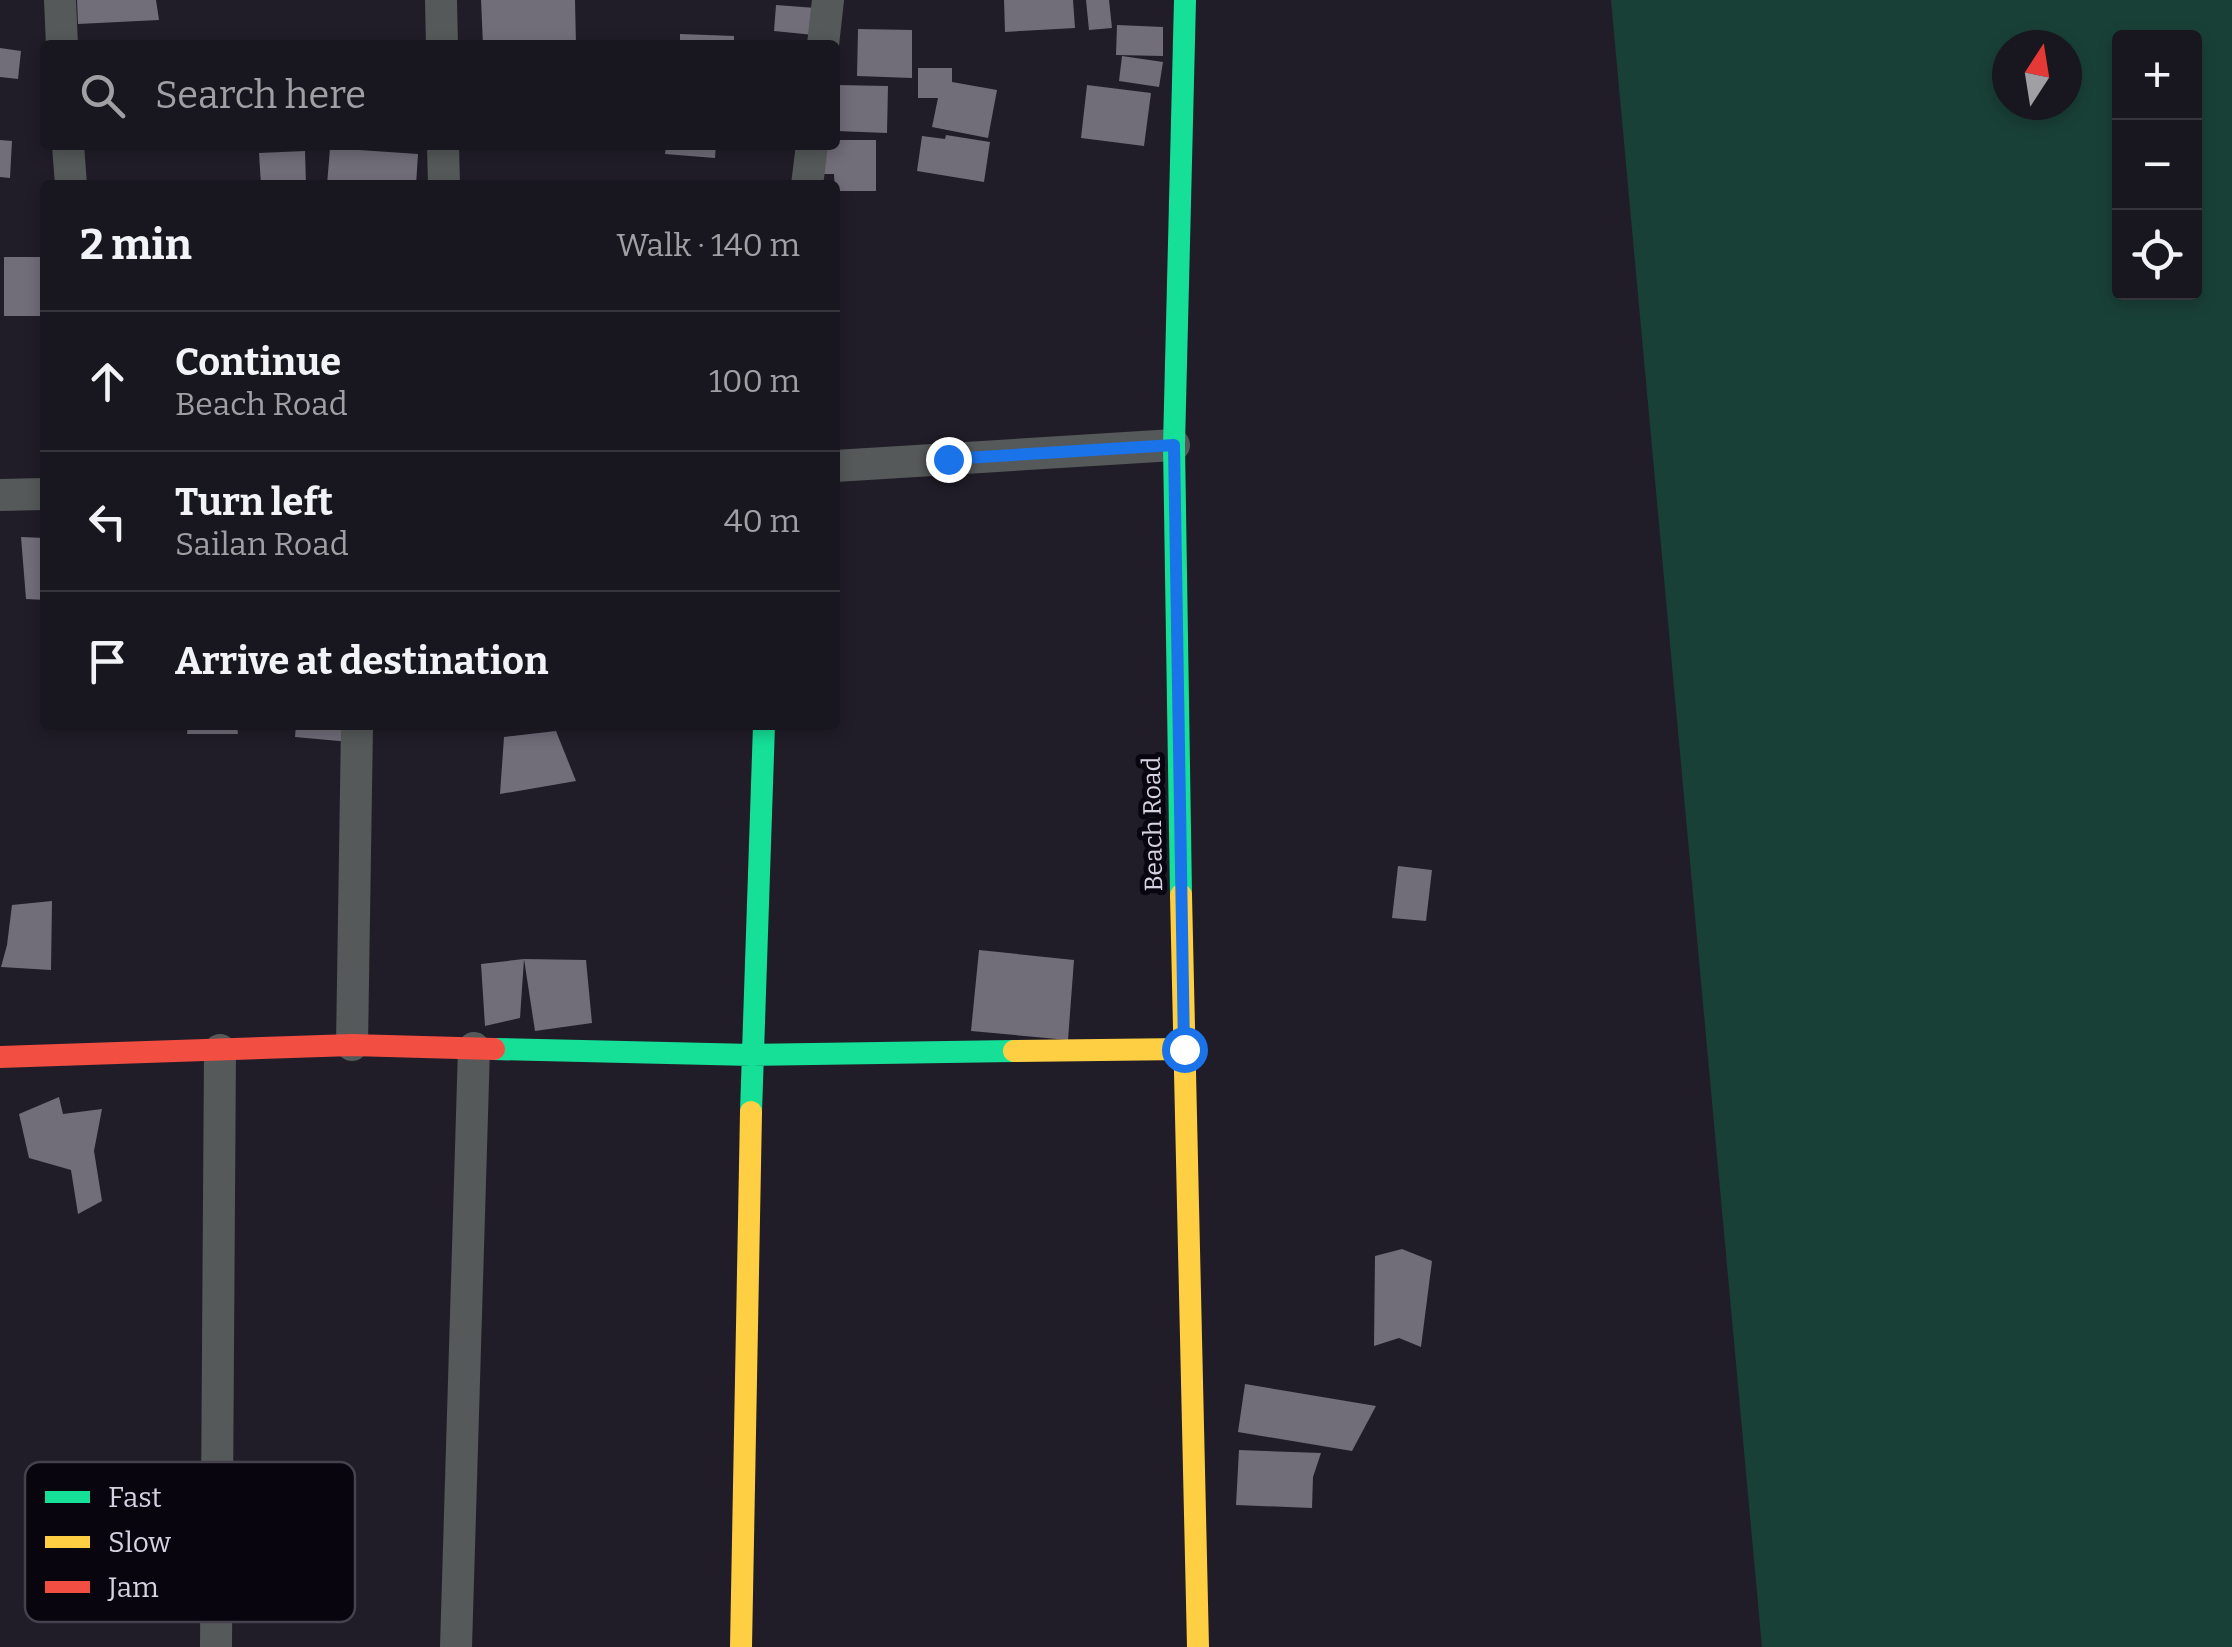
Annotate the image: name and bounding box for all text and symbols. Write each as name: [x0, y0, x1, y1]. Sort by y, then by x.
north arrow: [1992, 30, 2082, 120]
map controls: [2112, 30, 2202, 300]
button: +: [2112, 30, 2202, 120]
search box: [40, 40, 840, 150]
icon: search: [75, 68, 130, 123]
text: Search here: [155, 72, 366, 118]
button: −: [2112, 120, 2202, 210]
button: locate: [2112, 210, 2202, 300]
text: 2 min: [80, 220, 192, 270]
text: Walk · 140 m: [616, 226, 800, 264]
text: Continue: [175, 339, 341, 385]
icon: ahead: [80, 354, 135, 409]
text: 100 m: [709, 362, 800, 400]
text: Beach Road: [175, 385, 348, 423]
route end: [926, 437, 972, 483]
text: Turn left: [175, 479, 333, 525]
icon: left: [80, 494, 135, 549]
text: 40 m: [724, 502, 800, 540]
text: Sailan Road: [175, 525, 349, 563]
icon: arrive: [80, 634, 135, 689]
text: Arrive at destination: [175, 638, 548, 684]
street label: Beach Road: [1137, 756, 1169, 892]
route start: [1162, 1027, 1208, 1073]
legend: [25, 1462, 355, 1622]
text: Fast: [108, 1481, 162, 1514]
text: Slow: [108, 1526, 171, 1559]
text: Jam: [107, 1571, 159, 1604]

